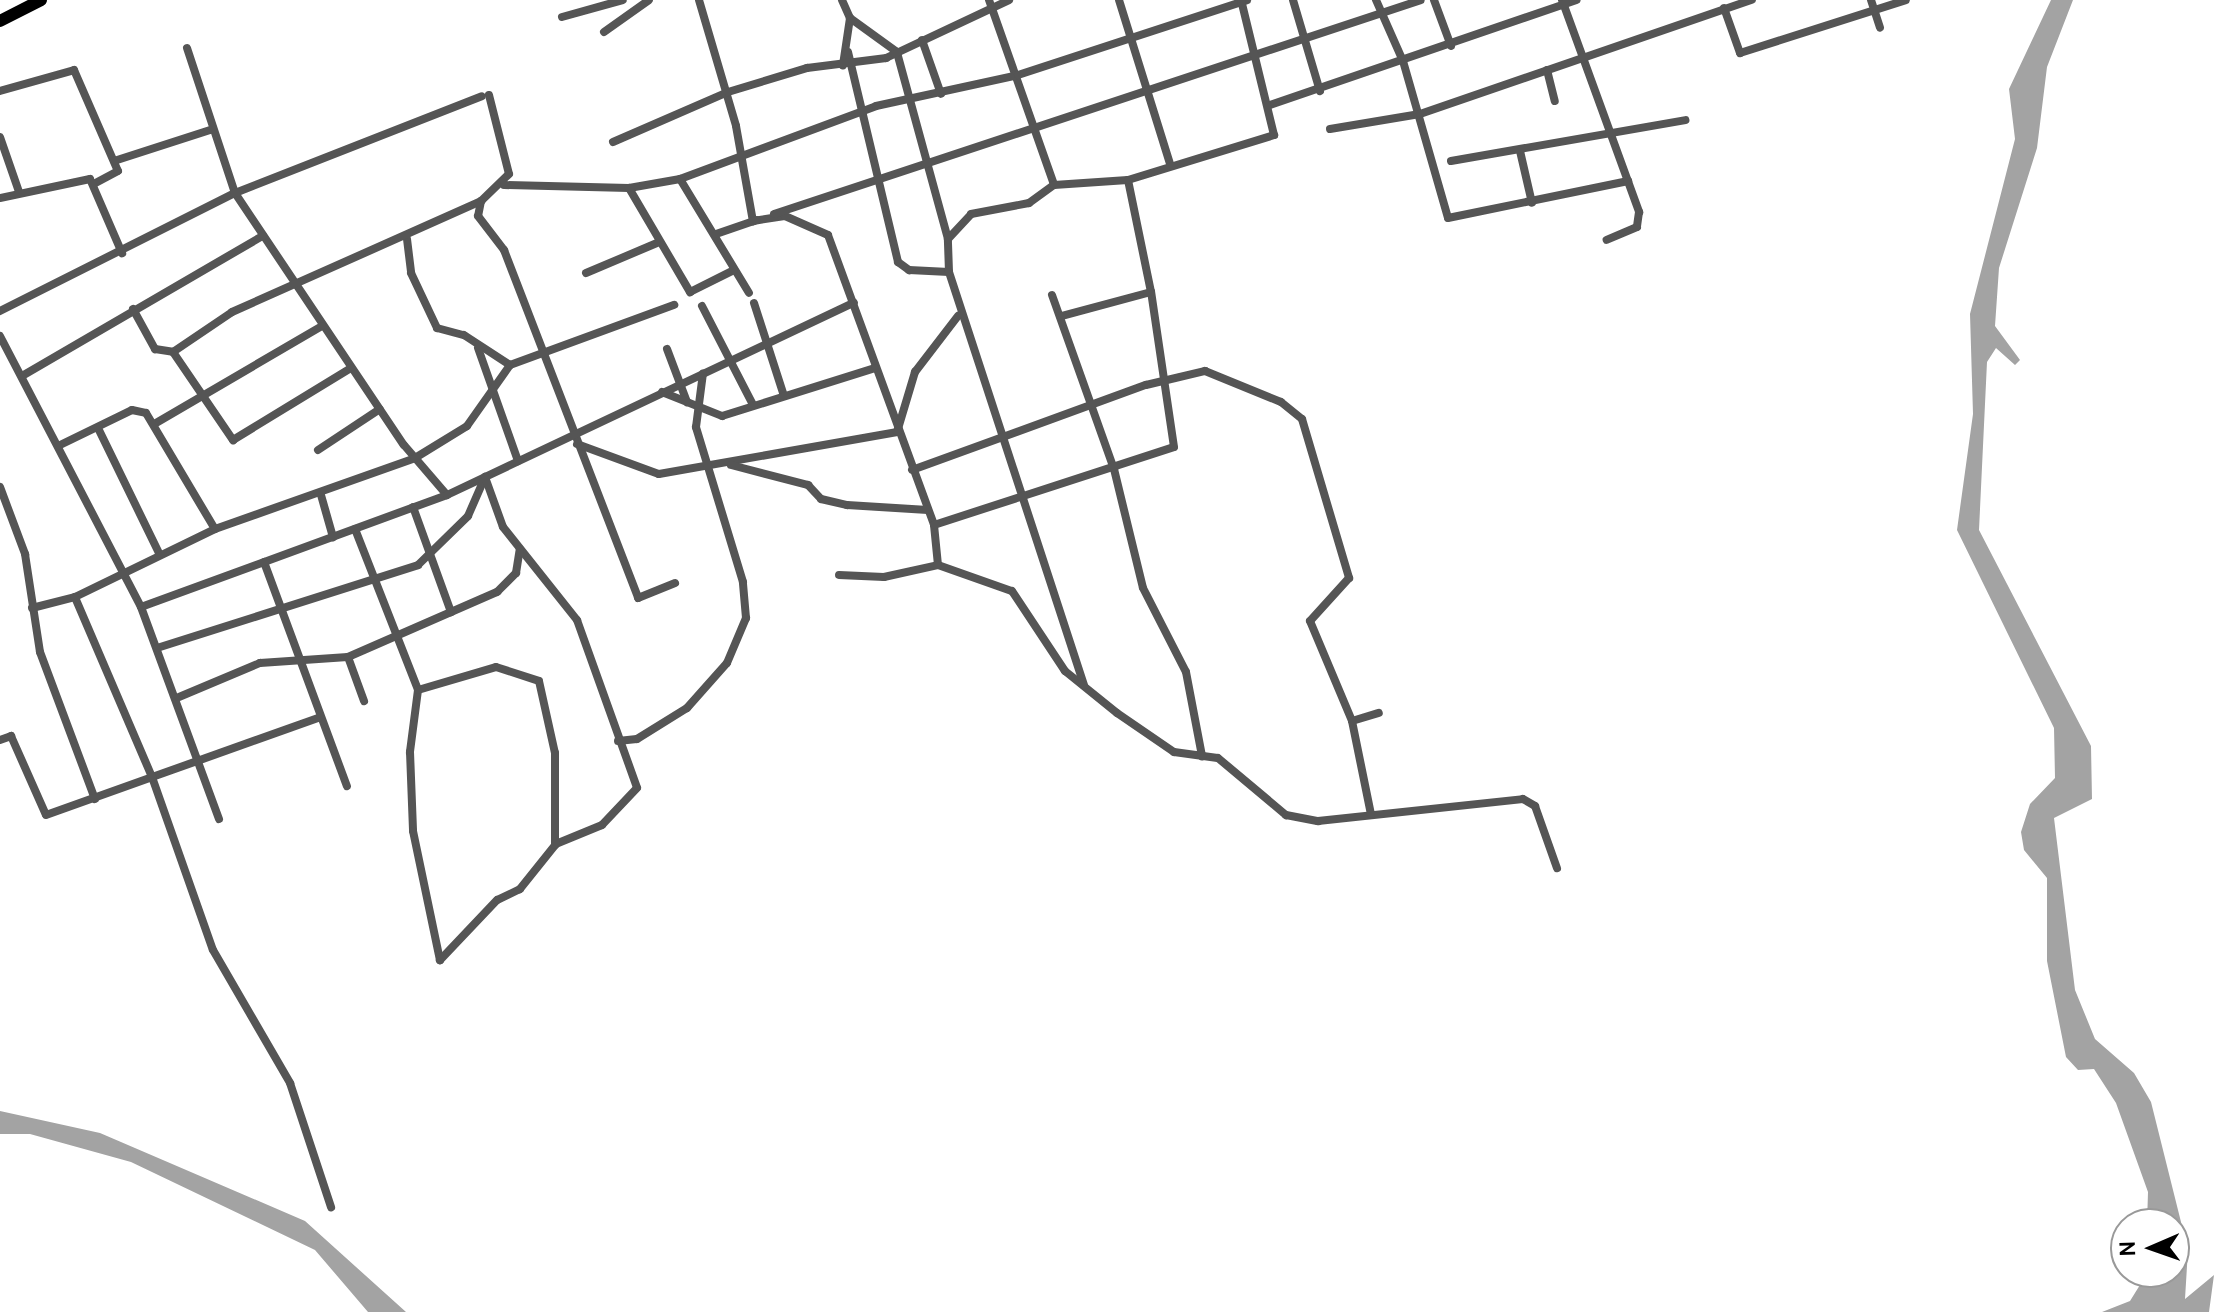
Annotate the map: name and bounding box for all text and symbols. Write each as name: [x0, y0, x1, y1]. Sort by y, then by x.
north arrow: [2110, 1208, 2190, 1288]
text: N: [2114, 1241, 2141, 1257]

